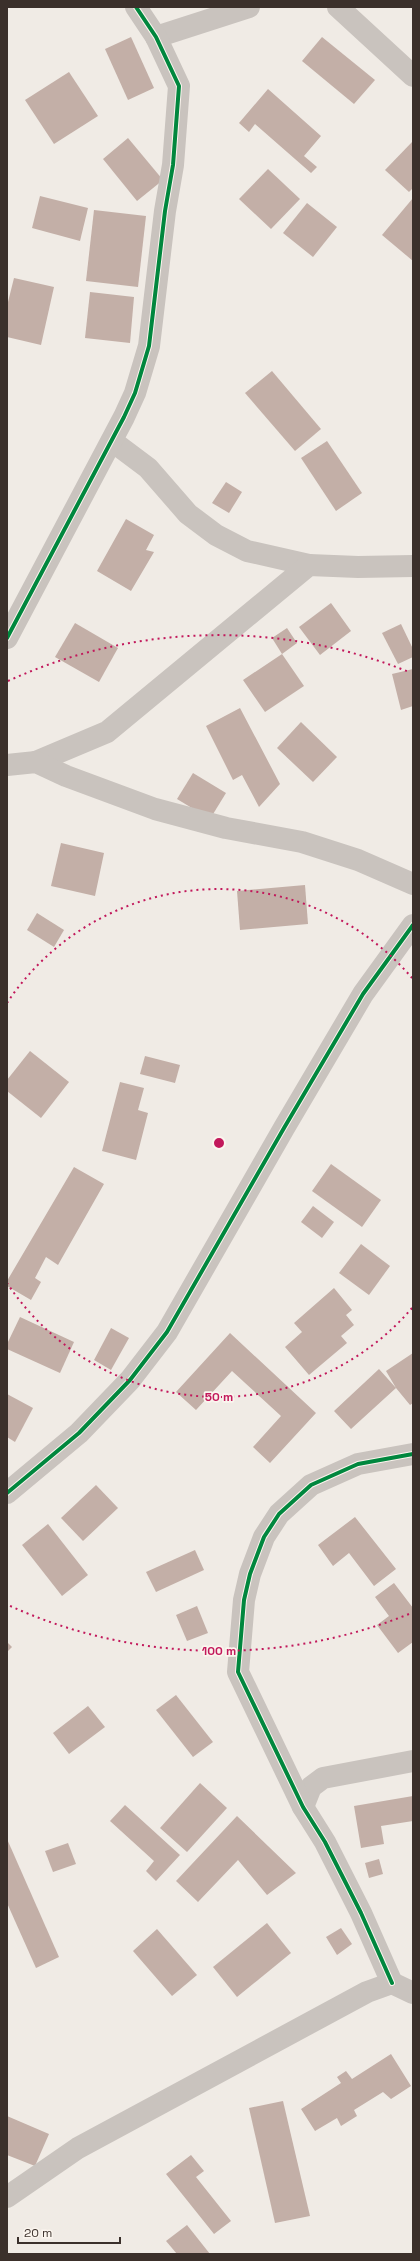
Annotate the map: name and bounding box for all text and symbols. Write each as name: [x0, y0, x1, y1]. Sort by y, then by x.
centre of rings: [212, 1136, 226, 1150]
text: 50 m: [205, 1389, 233, 1405]
text: 100 m: [202, 1643, 236, 1659]
scale bar: [18, 2219, 120, 2245]
text: 20 m: [24, 2225, 52, 2241]

